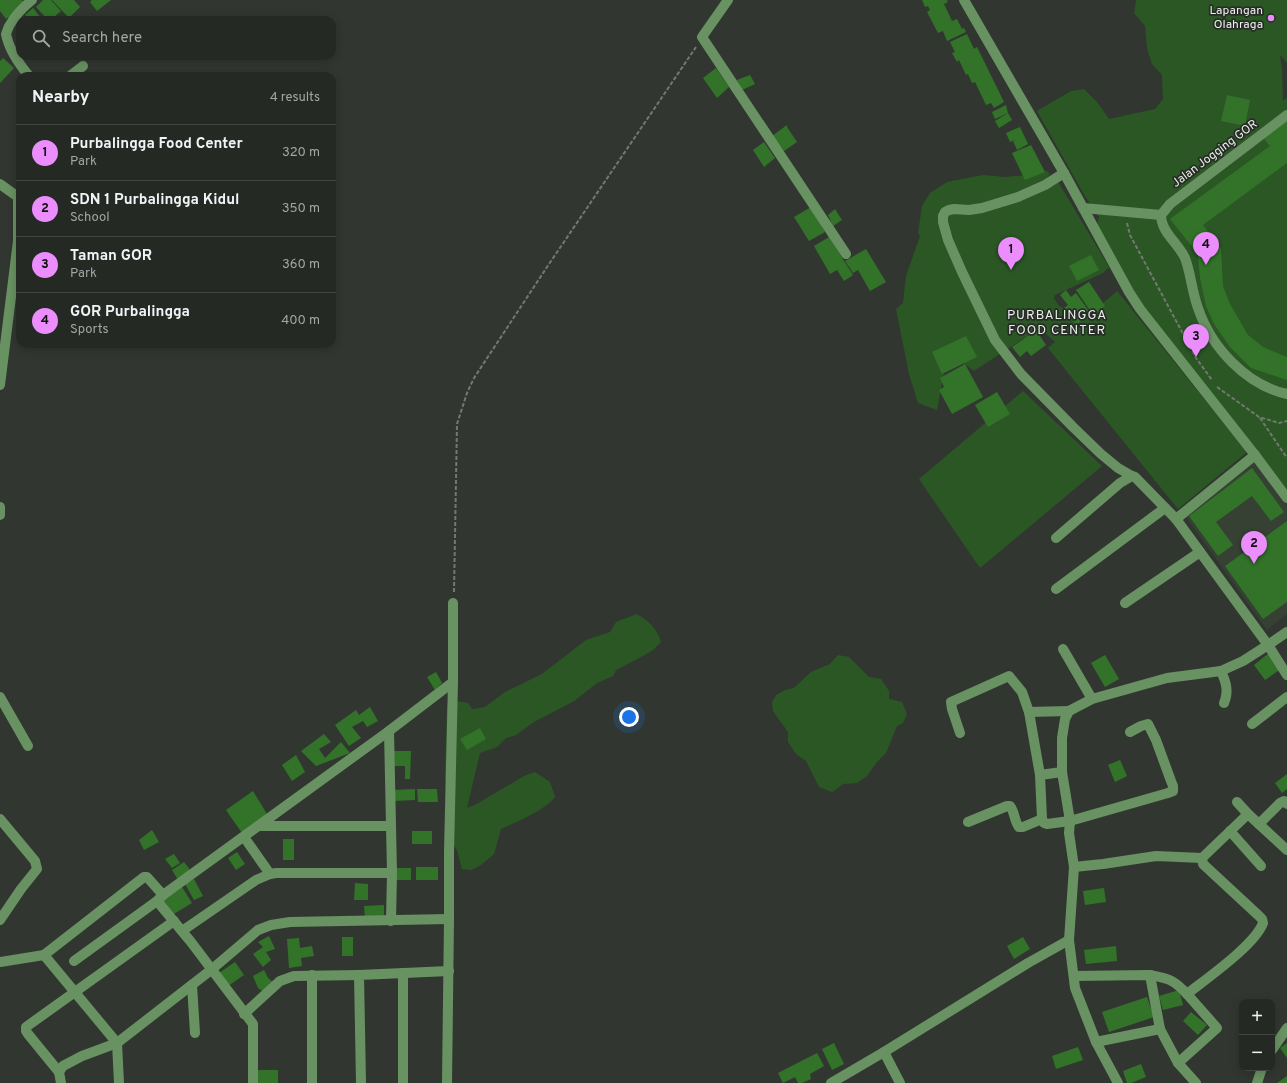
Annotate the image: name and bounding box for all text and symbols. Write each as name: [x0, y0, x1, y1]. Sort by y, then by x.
place label: Lapangan Olahraga: [1209, 3, 1263, 33]
marker: Lapangan Olahraga: [1266, 13, 1276, 23]
search box: [16, 16, 336, 60]
icon: search: [30, 27, 52, 49]
text: Search here: [62, 29, 142, 48]
text: Nearby: [32, 87, 89, 109]
text: 4 results: [270, 90, 320, 106]
street label: Jalan Jogging GOR: [1169, 116, 1261, 192]
text: Purbalingga Food Center: [70, 135, 243, 154]
text: 1: [42, 145, 48, 161]
text: 320 m: [282, 145, 320, 161]
text: Park: [70, 154, 97, 170]
text: SDN 1 Purbalingga Kidul: [70, 191, 239, 210]
text: 2: [41, 201, 49, 217]
text: 350 m: [282, 201, 320, 217]
text: School: [70, 210, 110, 226]
pin: 4: [1193, 232, 1219, 265]
pin: 1: [998, 237, 1024, 270]
text: Taman GOR: [70, 247, 152, 266]
text: 3: [41, 257, 49, 273]
text: 360 m: [282, 257, 320, 273]
text: Park: [70, 266, 97, 282]
text: GOR Purbalingga: [70, 303, 190, 322]
district label: PURBALINGGA FOOD CENTER: [1007, 308, 1107, 339]
text: 4: [41, 313, 49, 329]
text: 400 m: [281, 313, 320, 329]
text: Sports: [70, 322, 109, 338]
pin: 3: [1183, 324, 1209, 357]
pin: 2: [1241, 531, 1267, 564]
your location: [619, 707, 639, 727]
map controls: [1239, 999, 1275, 1071]
button: +: [1239, 999, 1275, 1035]
button: −: [1239, 1035, 1275, 1071]

